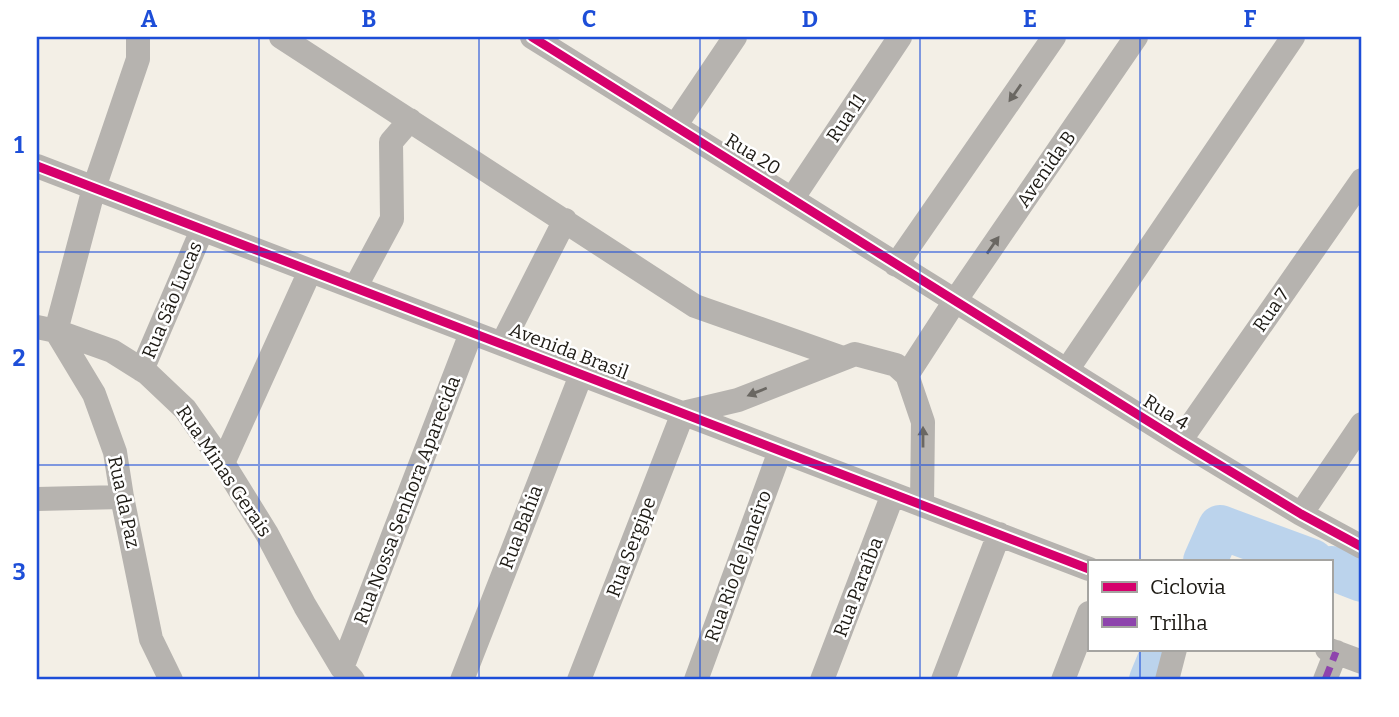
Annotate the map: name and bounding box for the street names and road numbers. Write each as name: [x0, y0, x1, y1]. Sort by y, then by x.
street label: Rua 11: [821, 89, 871, 147]
street label: Avenida B: [1011, 126, 1081, 212]
street label: Rua 20: [721, 128, 785, 180]
street label: Rua São Lucas: [137, 238, 207, 362]
street label: Rua 7: [1248, 283, 1294, 336]
street label: Avenida Brasil: [506, 318, 632, 384]
street label: Rua Nossa Senhora Aparecida: [349, 372, 465, 627]
street label: Rua 4: [1139, 389, 1193, 435]
street label: Rua Minas Gerais: [172, 401, 276, 541]
street label: Rua da Paz: [103, 454, 145, 550]
street label: Rua Bahia: [494, 481, 548, 572]
street label: Rua Rio de Janeiro: [700, 487, 776, 645]
street label: Rua Sergipe: [601, 494, 661, 600]
street label: Rua Paraíba: [828, 533, 888, 640]

